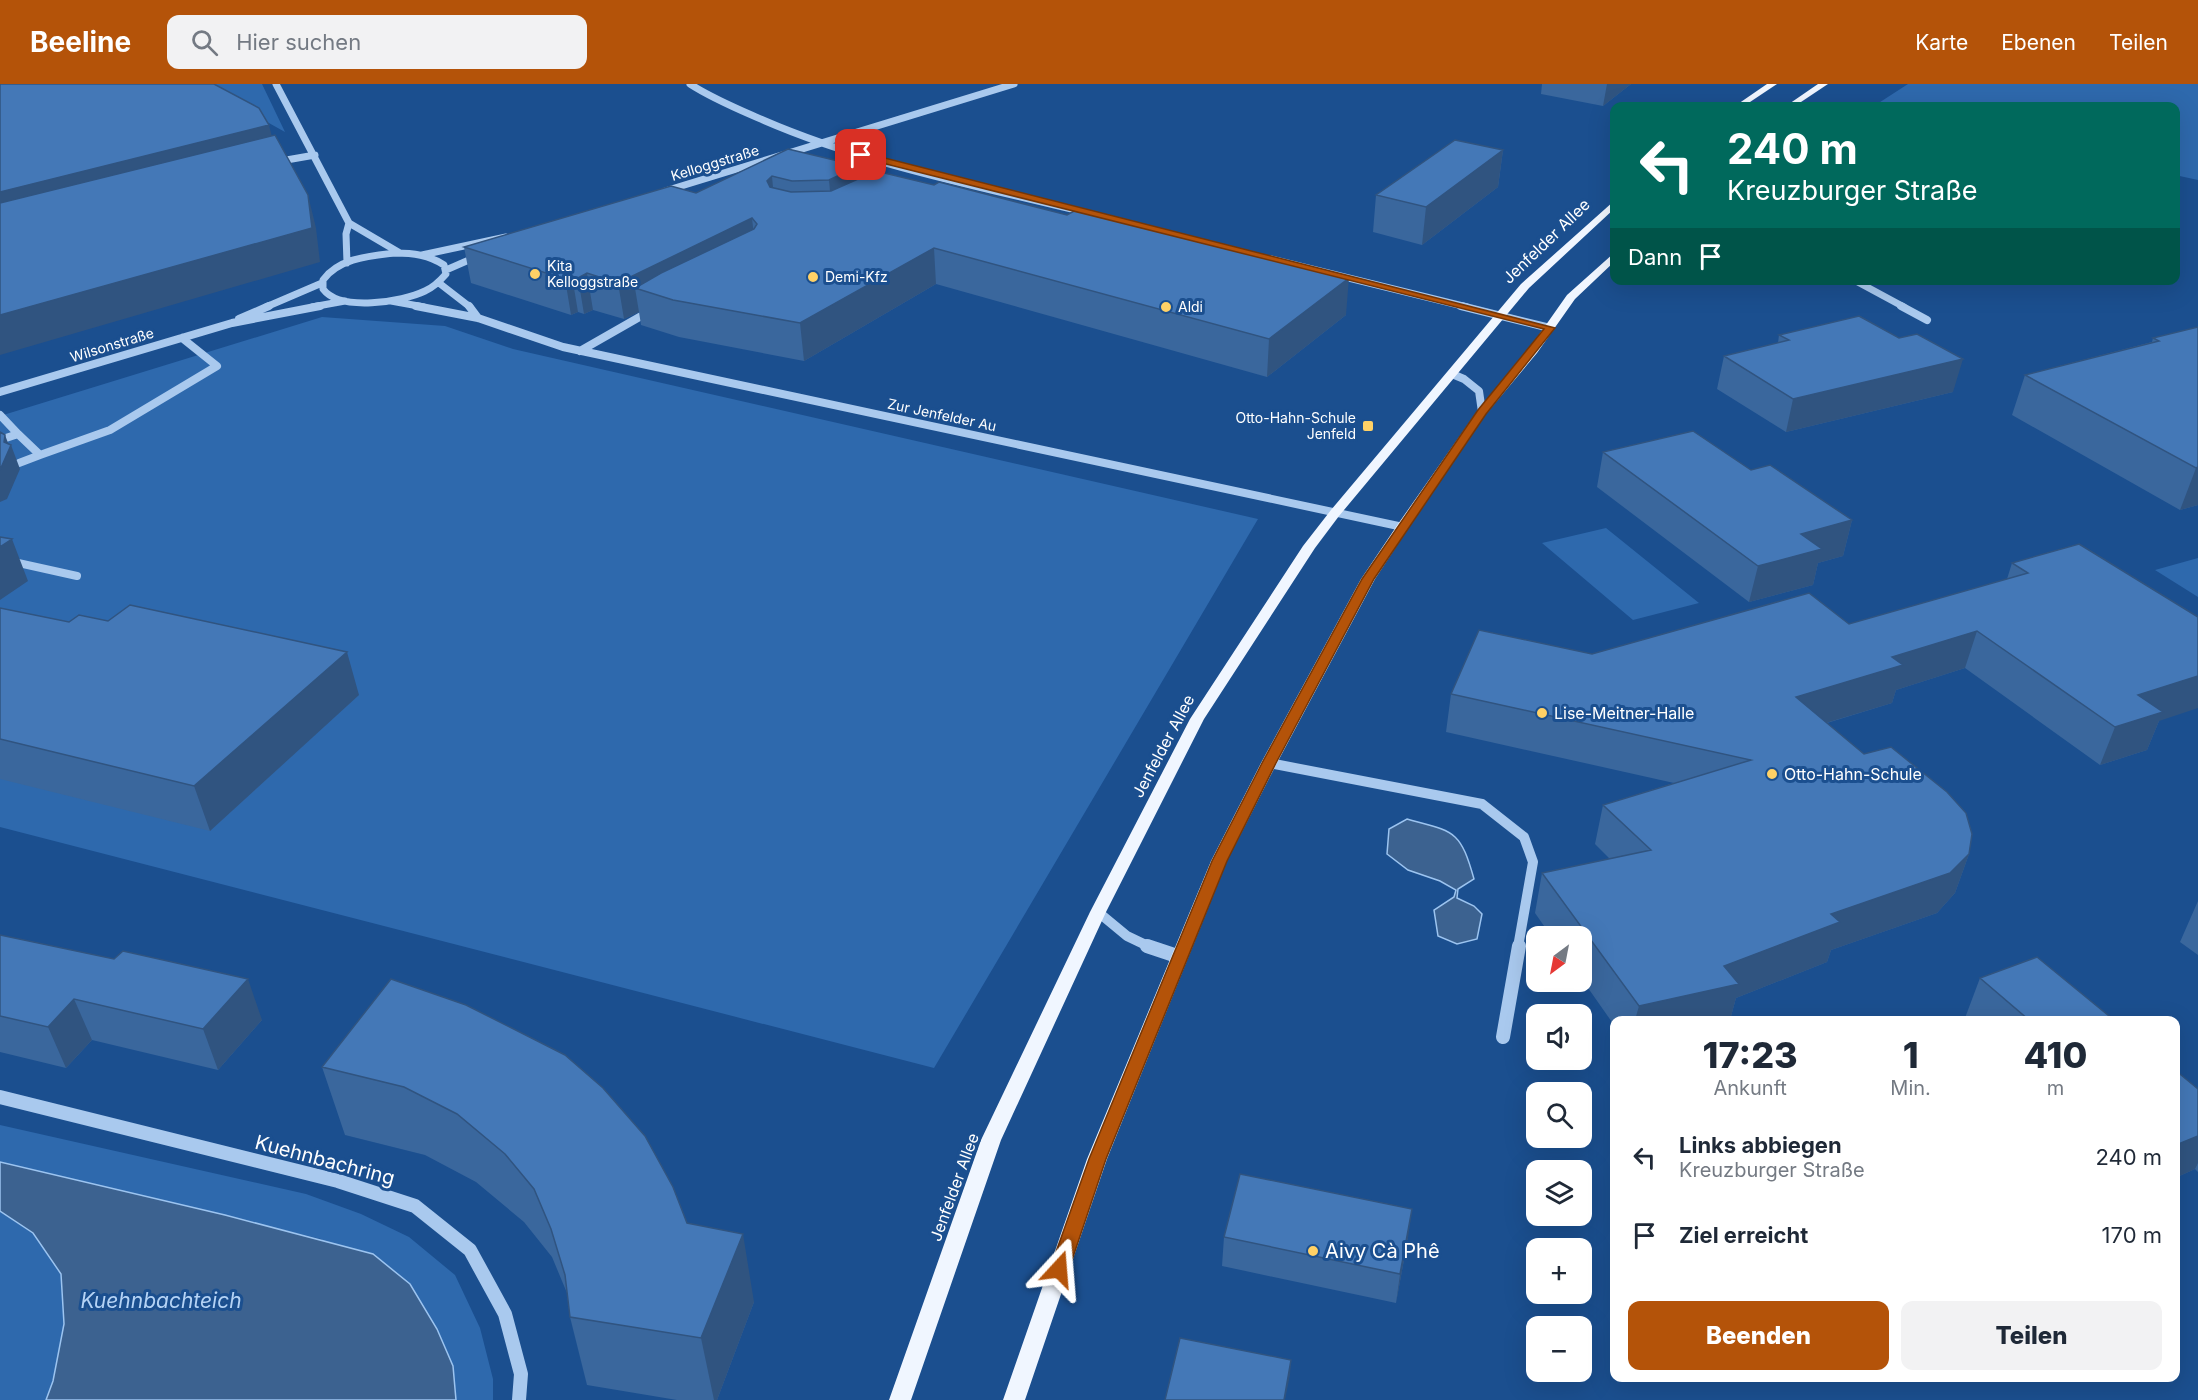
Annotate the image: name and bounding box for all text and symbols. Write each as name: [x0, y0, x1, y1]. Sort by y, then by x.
search box: [167, 15, 587, 69]
text: Beeline: [30, 25, 131, 59]
icon: search: [188, 26, 221, 59]
text: Hier suchen: [236, 29, 361, 55]
text: Karte: [1915, 30, 1968, 55]
text: Ebenen: [2001, 30, 2076, 55]
text: Teilen: [2109, 30, 2168, 55]
text: 240 m: [1727, 123, 1858, 174]
icon: left: [1628, 126, 1706, 204]
pin: [835, 129, 886, 180]
icon: arrive: [844, 138, 877, 171]
street label: Kelloggstraße: [669, 141, 761, 184]
text: Kreuzburger Straße: [1727, 174, 1978, 207]
street label: Jenfelder Allee: [1498, 194, 1594, 288]
icon: arrive: [1694, 240, 1727, 273]
text: Dann: [1628, 244, 1682, 270]
place label: Kita Kelloggstraße: [547, 257, 638, 290]
marker: Kita Kelloggstraße: [528, 267, 542, 281]
place label: Demi-Kfz: [825, 268, 888, 285]
marker: Demi-Kfz: [806, 270, 820, 284]
place label: Aldi: [1178, 298, 1203, 315]
marker: Aldi: [1159, 300, 1173, 314]
street label: Wilsonstraße: [68, 324, 156, 365]
street label: Zur Jenfelder Au: [886, 395, 998, 434]
place label: Otto-Hahn-Schule Jenfeld: [1235, 409, 1356, 442]
marker: Otto-Hahn-Schule Jenfeld: [1361, 419, 1375, 433]
street label: Jenfelder Allee: [1127, 691, 1199, 801]
place label: Lise-Meitner-Halle: [1554, 703, 1694, 723]
marker: Lise-Meitner-Halle: [1535, 706, 1549, 720]
place label: Otto-Hahn-Schule: [1784, 764, 1922, 784]
marker: Otto-Hahn-Schule: [1765, 767, 1779, 781]
north arrow: [1526, 926, 1592, 992]
map controls: [1526, 926, 1592, 1382]
button: sound: [1526, 1004, 1592, 1070]
text: 17:23: [1703, 1033, 1798, 1077]
text: 1: [1903, 1033, 1919, 1077]
text: 410: [2023, 1033, 2087, 1077]
text: Ankunft: [1713, 1076, 1787, 1100]
text: Min.: [1890, 1076, 1931, 1100]
text: m: [2047, 1076, 2064, 1100]
button: search: [1526, 1082, 1592, 1148]
street label: Kuehnbachring: [253, 1130, 397, 1190]
street label: Jenfelder Allee: [925, 1130, 983, 1244]
text: Links abbiegen: [1679, 1132, 1842, 1158]
icon: left: [1628, 1141, 1661, 1174]
text: 240 m: [2095, 1144, 2162, 1170]
text: Kreuzburger Straße: [1679, 1158, 1865, 1182]
button: layers: [1526, 1160, 1592, 1226]
icon: arrive: [1628, 1219, 1661, 1252]
text: Ziel erreicht: [1679, 1222, 1808, 1248]
text: 170 m: [2102, 1222, 2162, 1248]
position arrow: [1027, 1237, 1091, 1301]
button: +: [1526, 1238, 1592, 1304]
place label: Aivy Cà Phê: [1325, 1239, 1440, 1263]
marker: Aivy Cà Phê: [1306, 1244, 1320, 1258]
water label: Kuehnbachteich: [80, 1288, 242, 1313]
button: Beenden: [1628, 1301, 1889, 1370]
button: Teilen: [1901, 1301, 2162, 1370]
button: −: [1526, 1316, 1592, 1382]

